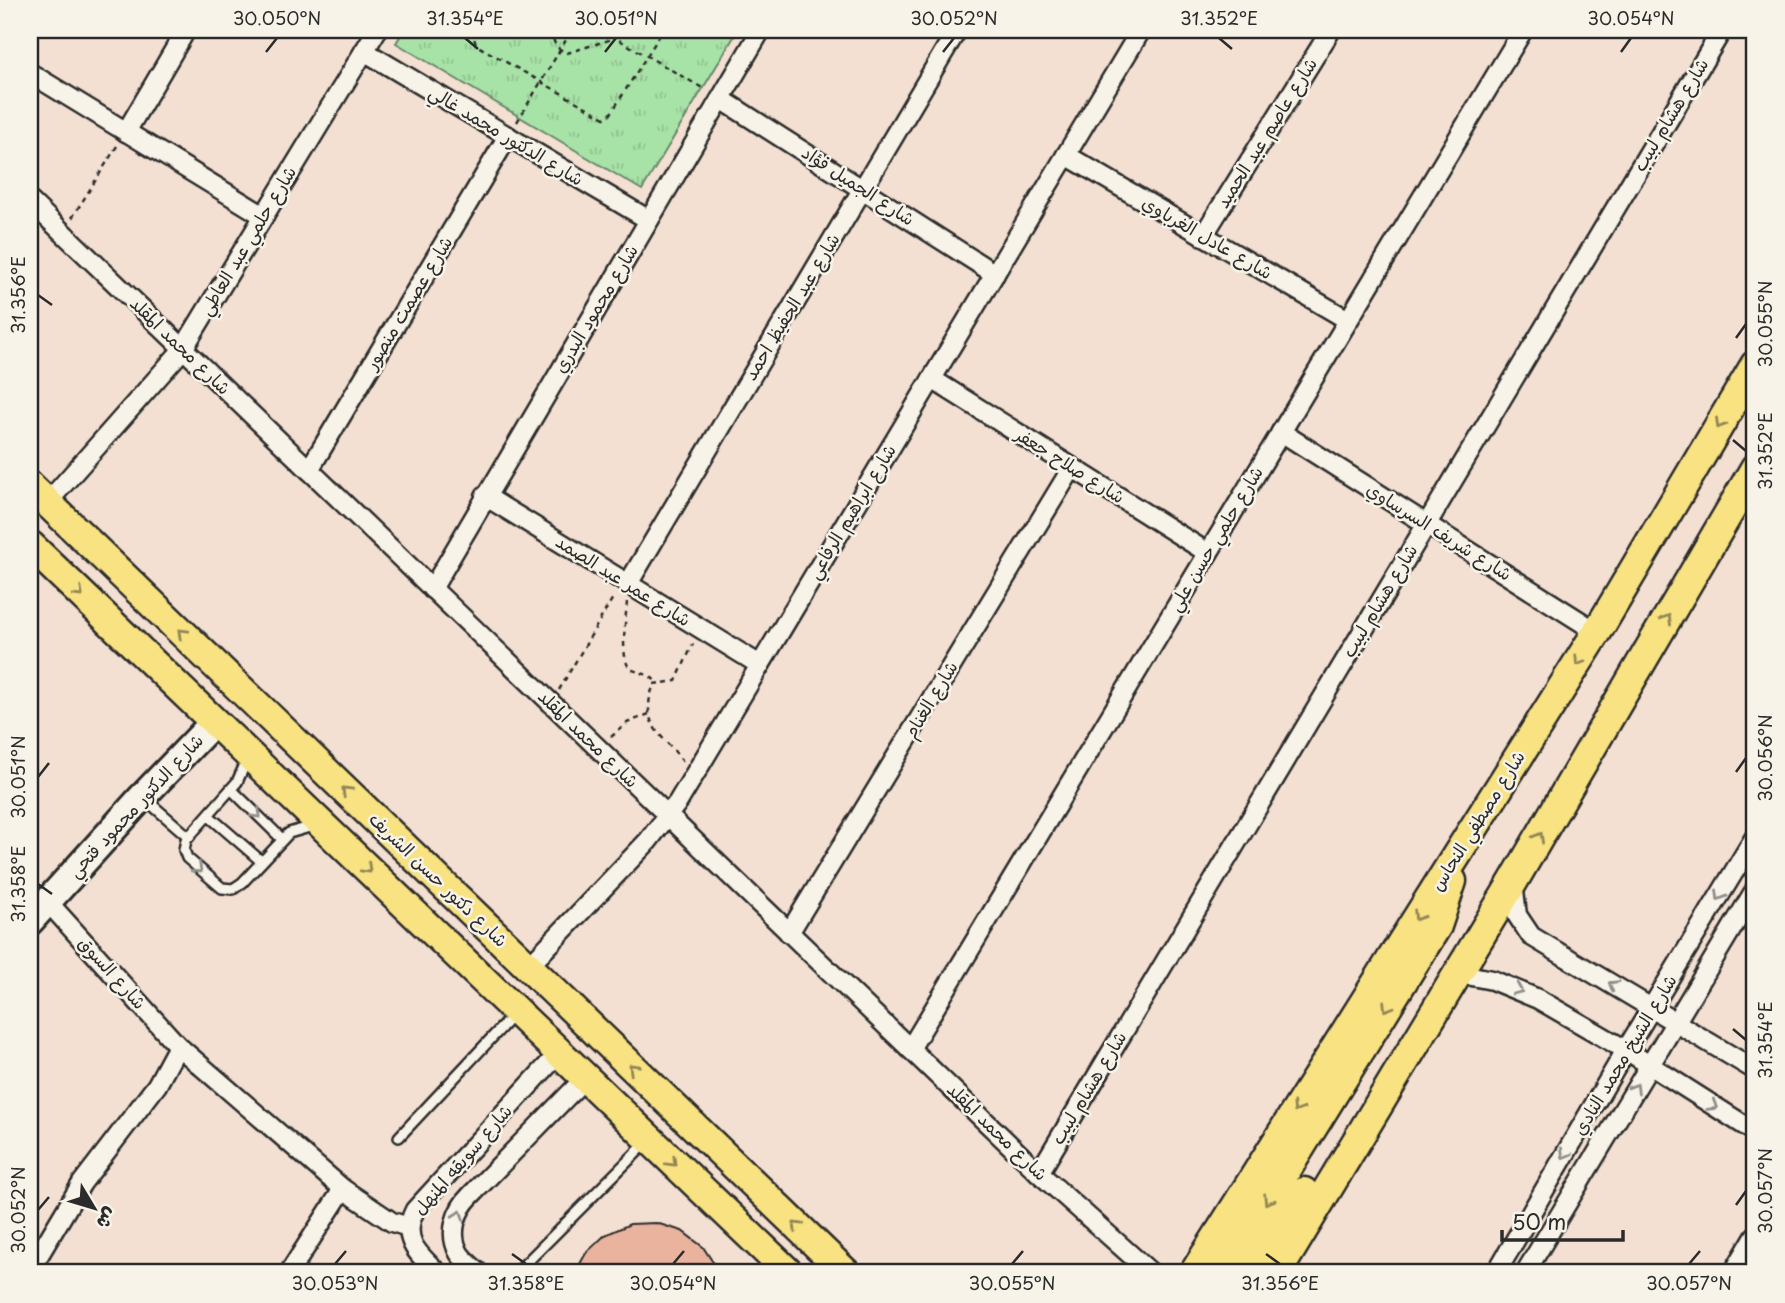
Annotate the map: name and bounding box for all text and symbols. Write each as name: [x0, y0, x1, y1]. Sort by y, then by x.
text: 30.050°N: [233, 4, 321, 31]
text: 31.354°E: [426, 4, 504, 31]
text: 30.051°N: [574, 4, 658, 31]
text: 30.052°N: [910, 4, 998, 31]
text: 31.352°E: [1180, 4, 1258, 31]
text: 30.054°N: [1587, 4, 1675, 31]
street label: شارع عاصم عبد الحميد: [1209, 52, 1325, 214]
street label: شارع هشام لبيب: [1625, 52, 1716, 177]
street label: شارع الدكتور محمد غالي: [422, 78, 589, 195]
street label: شارع الجميل فؤاد: [797, 138, 921, 231]
street label: شارع حلمي عبد العاطي: [191, 160, 306, 322]
street label: شارع عادل الغرباوي: [1137, 188, 1278, 286]
street label: شارع عبد الحفيظ احمد: [736, 227, 845, 385]
street label: شارع عصمت منصور: [356, 230, 458, 376]
street label: شارع محمود البدري: [546, 239, 645, 378]
text: 31.356°E: [4, 256, 31, 334]
text: 30.055°N: [1751, 280, 1778, 368]
street label: شارع محمد المقلد: [125, 290, 238, 400]
text: 31.352°E: [1751, 412, 1778, 490]
one-way arrow: [1716, 416, 1729, 429]
street label: شارع صلاح جعفر: [1009, 419, 1131, 509]
street label: شارع ابراهيم الرفاعي: [800, 439, 905, 586]
street label: شارع حلمي حسن علي: [1161, 460, 1272, 618]
street label: شارع شريف السرساوي: [1361, 475, 1518, 587]
street label: شارع عمر عبد الصمد: [551, 527, 697, 632]
street label: شارع هشام لبيب: [1334, 538, 1425, 663]
one-way arrow: [71, 584, 84, 597]
one-way arrow: [1659, 614, 1672, 627]
one-way arrow: [177, 629, 190, 642]
one-way arrow: [1574, 653, 1587, 666]
street label: شارع الغنام: [896, 655, 965, 744]
street label: شارع محمد المقلد: [533, 683, 646, 793]
text: 30.056°N: [1751, 714, 1778, 802]
street label: شارع الدكتور محمود فتحي: [61, 727, 212, 886]
text: 30.051°N: [4, 735, 31, 819]
street label: شارع مصطفي النحاس: [1423, 745, 1534, 898]
one-way arrow: [341, 787, 354, 800]
street label: شارع دكتور حسن الشريف: [364, 805, 515, 952]
one-way arrow: [249, 806, 262, 819]
one-way arrow: [1531, 831, 1544, 844]
text: 31.358°E: [4, 845, 31, 923]
one-way arrow: [190, 861, 203, 873]
one-way arrow: [358, 861, 371, 874]
one-way arrow: [1715, 888, 1728, 901]
one-way arrow: [1414, 908, 1427, 921]
street label: شارع السوق: [73, 929, 153, 1015]
street label: شارع الشيخ محمد النادي: [1565, 969, 1683, 1140]
one-way arrow: [1607, 980, 1620, 993]
one-way arrow: [1511, 982, 1523, 996]
one-way arrow: [1383, 999, 1396, 1012]
text: 31.354°E: [1751, 1001, 1778, 1079]
street label: شارع هشام لبيب: [1043, 1025, 1134, 1150]
one-way arrow: [628, 1064, 641, 1077]
street label: شارع محمد المقلد: [942, 1076, 1055, 1186]
one-way arrow: [1627, 1083, 1640, 1096]
one-way arrow: [1706, 1097, 1719, 1110]
street label: شارع سويقه المنهل: [406, 1098, 518, 1220]
one-way arrow: [1293, 1101, 1306, 1114]
one-way arrow: [1561, 1146, 1574, 1159]
text: 30.057°N: [1751, 1148, 1778, 1234]
one-way arrow: [664, 1154, 677, 1167]
text: 30.052°N: [4, 1166, 31, 1254]
north arrow: [60, 1174, 130, 1244]
one-way arrow: [1264, 1193, 1277, 1206]
scale bar: [1502, 1198, 1622, 1242]
text: ش: [91, 1202, 126, 1236]
text: 50 m: [1512, 1205, 1566, 1237]
one-way arrow: [450, 1210, 464, 1222]
one-way arrow: [792, 1221, 805, 1234]
text: 30.053°N: [291, 1269, 379, 1296]
text: 31.358°E: [487, 1269, 565, 1296]
text: 30.054°N: [629, 1269, 717, 1296]
text: 30.055°N: [968, 1269, 1056, 1296]
text: 31.356°E: [1241, 1269, 1319, 1296]
text: 30.057°N: [1646, 1269, 1732, 1296]

